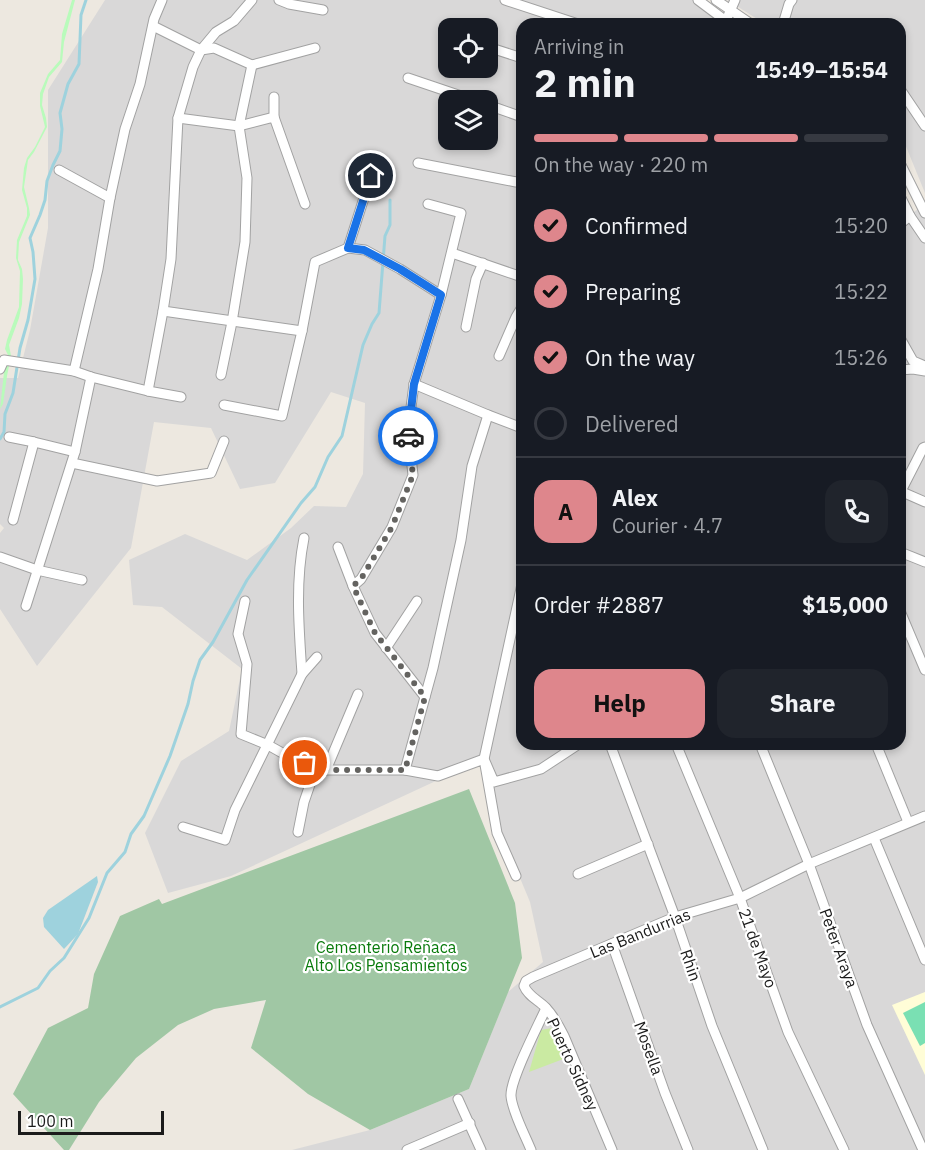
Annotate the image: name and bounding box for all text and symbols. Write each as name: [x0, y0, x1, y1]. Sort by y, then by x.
map controls: [438, 18, 498, 150]
button: locate: [438, 18, 498, 78]
text: Arriving in: [534, 33, 624, 60]
text: 15:49–15:54: [755, 55, 888, 84]
text: 2 min: [534, 57, 636, 108]
button: layers: [438, 90, 498, 150]
pin: [345, 150, 396, 201]
text: On the way · 220 m: [534, 151, 708, 178]
icon: home: [354, 159, 387, 192]
icon: check: [534, 209, 567, 242]
text: Confirmed: [585, 211, 688, 240]
text: 15:20: [834, 212, 888, 239]
icon: check: [534, 275, 567, 308]
text: Preparing: [585, 277, 680, 306]
text: 15:22: [834, 278, 888, 305]
icon: check: [534, 341, 567, 374]
text: On the way: [585, 343, 695, 372]
text: 15:26: [834, 344, 888, 371]
courier: [378, 406, 438, 466]
text: Delivered: [585, 409, 679, 438]
icon: car: [392, 420, 425, 453]
button: phone: [825, 480, 888, 543]
text: Alex: [612, 483, 658, 512]
text: A: [558, 497, 573, 526]
text: Courier · 4.7: [612, 512, 723, 539]
text: Order #2887: [534, 590, 664, 619]
text: $15,000: [802, 590, 888, 619]
button: Help: [534, 669, 705, 738]
button: Share: [717, 669, 888, 738]
pin: [279, 737, 330, 788]
icon: bag: [288, 746, 321, 779]
street label: Las Bandurrias: [587, 904, 693, 962]
street label: 21 de Mayo: [734, 906, 782, 991]
street label: Peter Araya: [815, 906, 863, 991]
park label: Cementerio Reñaca Alto Los Pensamientos: [305, 937, 467, 975]
street label: Rhin: [676, 946, 706, 984]
street label: Puerto Sidney: [543, 1014, 603, 1114]
street label: Mosella: [630, 1018, 668, 1078]
scale bar: [18, 1108, 164, 1136]
text: 100 m: [27, 1111, 74, 1131]

